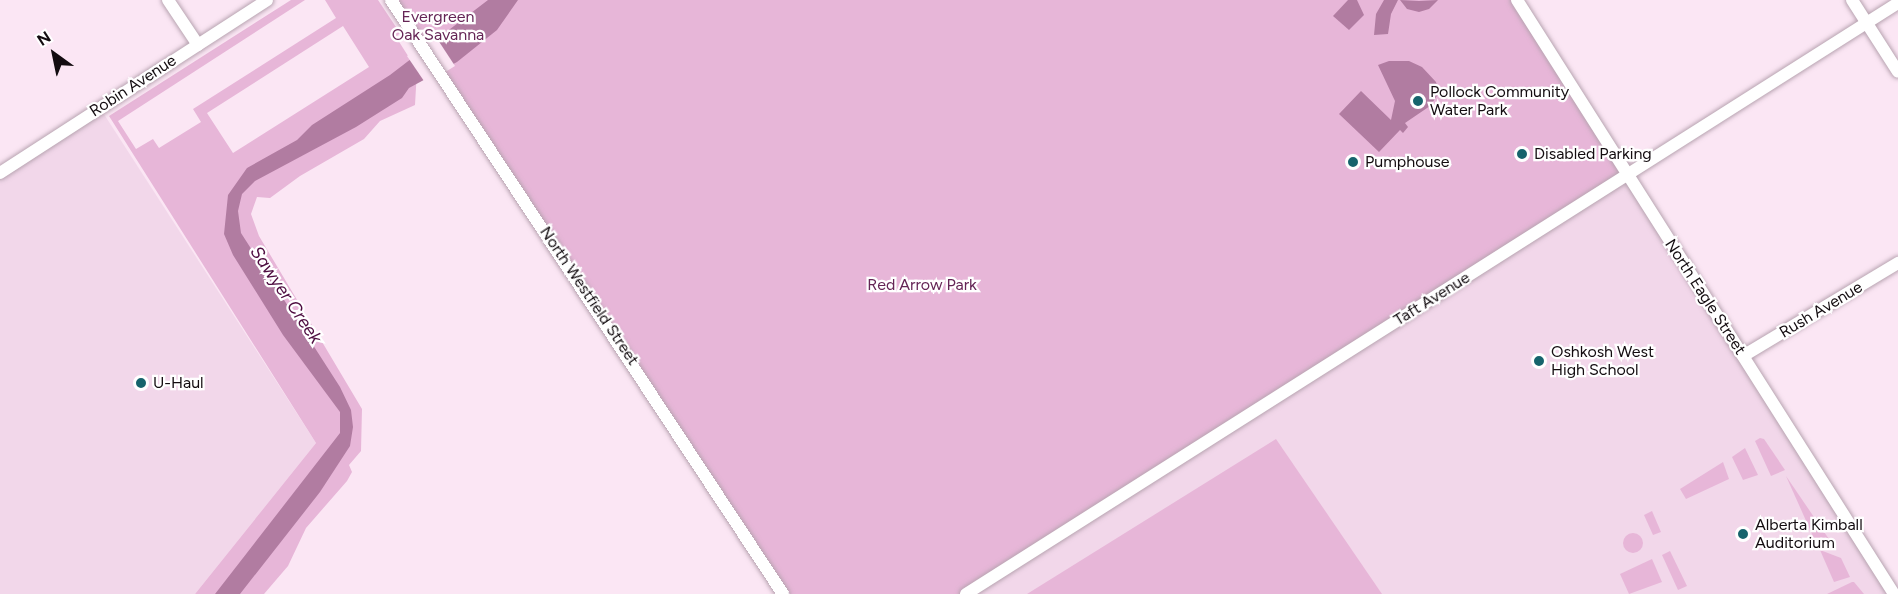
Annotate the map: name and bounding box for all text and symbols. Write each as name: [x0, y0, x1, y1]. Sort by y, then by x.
park label: Evergreen Oak Savanna: [392, 7, 484, 45]
north arrow: [24, 24, 84, 84]
text: N: [34, 27, 54, 50]
street label: Robin Avenue: [86, 51, 180, 121]
place label: Pollock Community Water Park: [1430, 82, 1569, 120]
marker: Pollock Community Water Park: [1411, 94, 1425, 108]
place label: Disabled Parking: [1534, 144, 1652, 164]
marker: Disabled Parking: [1515, 147, 1529, 161]
place label: Pumphouse: [1365, 152, 1450, 172]
marker: Pumphouse: [1346, 155, 1360, 169]
street label: North Westfield Street: [535, 223, 643, 369]
street label: North Eagle Street: [1660, 236, 1750, 358]
water label: Sawyer Creek: [245, 242, 327, 348]
street label: Taft Avenue: [1390, 268, 1474, 330]
park label: Red Arrow Park: [867, 275, 977, 295]
street label: Rush Avenue: [1776, 278, 1866, 342]
place label: Oshkosh West High School: [1551, 342, 1654, 380]
marker: Oshkosh West High School: [1532, 354, 1546, 368]
place label: U-Haul: [153, 373, 204, 393]
marker: U-Haul: [134, 376, 148, 390]
place label: Alberta Kimball Auditorium: [1755, 515, 1863, 553]
marker: Alberta Kimball Auditorium: [1736, 527, 1750, 541]

